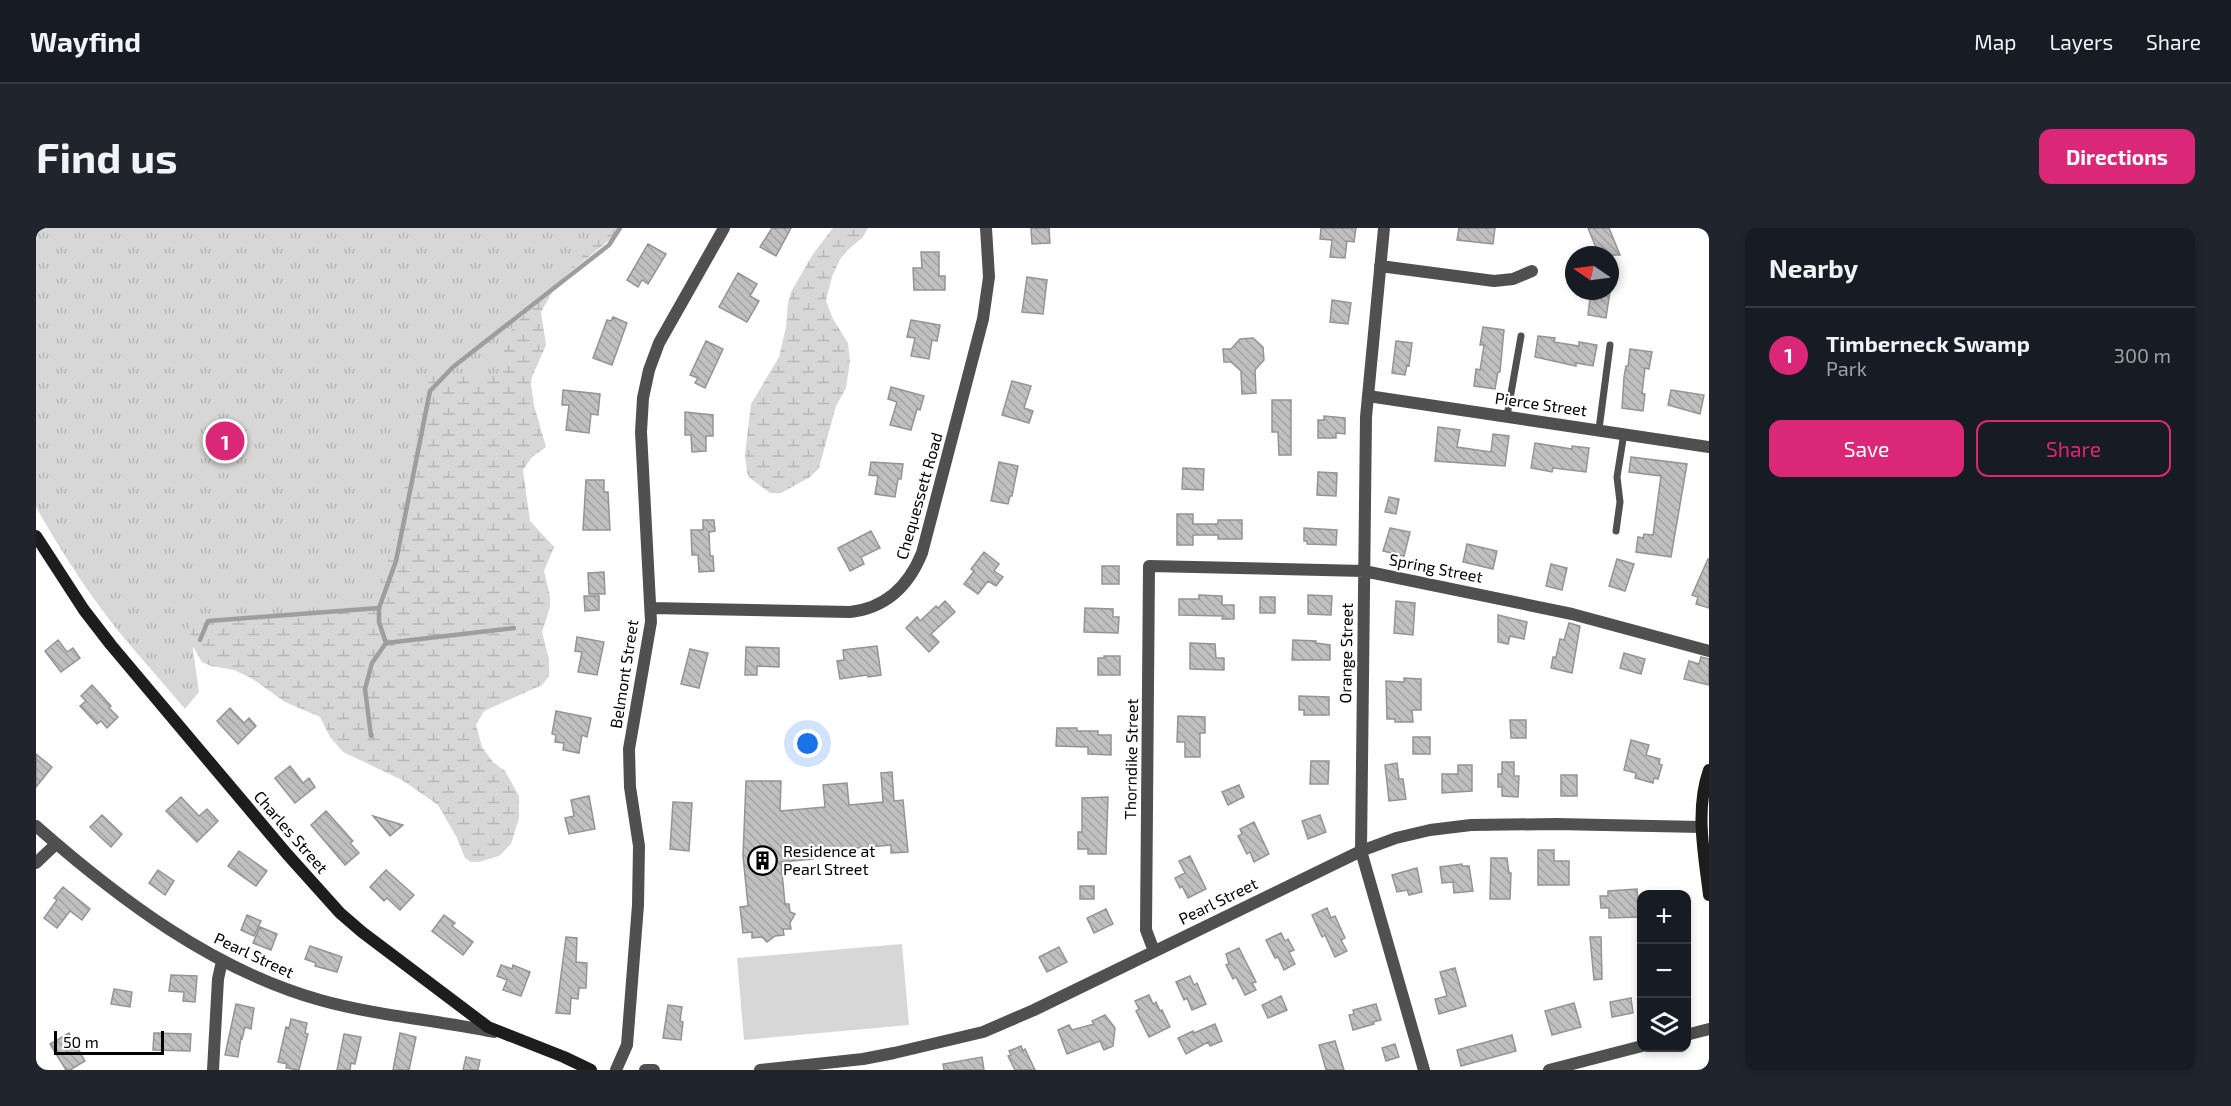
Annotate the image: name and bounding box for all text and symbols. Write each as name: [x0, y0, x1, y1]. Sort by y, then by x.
text: Wayfind: [30, 24, 141, 58]
text: Map: [1974, 29, 2016, 54]
text: Layers: [2049, 29, 2113, 54]
text: Share: [2146, 29, 2201, 54]
button: Directions: [2039, 129, 2195, 184]
text: Find us: [36, 131, 178, 181]
north arrow: [1565, 246, 1619, 300]
text: Nearby: [1769, 252, 1858, 283]
text: Timberneck Swamp: [1826, 330, 2030, 356]
text: 1: [1784, 343, 1793, 367]
text: 300 m: [2114, 343, 2171, 367]
text: Park: [1826, 356, 1867, 380]
street label: Pierce Street: [1494, 388, 1588, 419]
pin: 1: [206, 418, 244, 464]
button: Save: [1769, 420, 1964, 477]
button: Share: [1976, 420, 2171, 477]
street label: Chequessett Road: [891, 430, 946, 562]
street label: Spring Street: [1388, 549, 1484, 586]
street label: Orange Street: [1335, 602, 1356, 703]
street label: Belmont Street: [606, 618, 641, 730]
street label: Thorndike Street: [1120, 698, 1141, 820]
your location: [793, 729, 822, 758]
street label: Charles Street: [250, 787, 332, 877]
place label: Residence at Pearl Street: [783, 841, 875, 878]
building icon: Residence at Pearl Street: [746, 844, 778, 876]
street label: Pearl Street: [1175, 873, 1260, 928]
map controls: [1637, 890, 1691, 1052]
button: +: [1637, 890, 1691, 944]
street label: Pearl Street: [211, 928, 297, 981]
button: −: [1637, 944, 1691, 998]
button: layers: [1637, 998, 1691, 1052]
scale bar: [54, 1028, 164, 1056]
text: 50 m: [63, 1032, 99, 1051]

